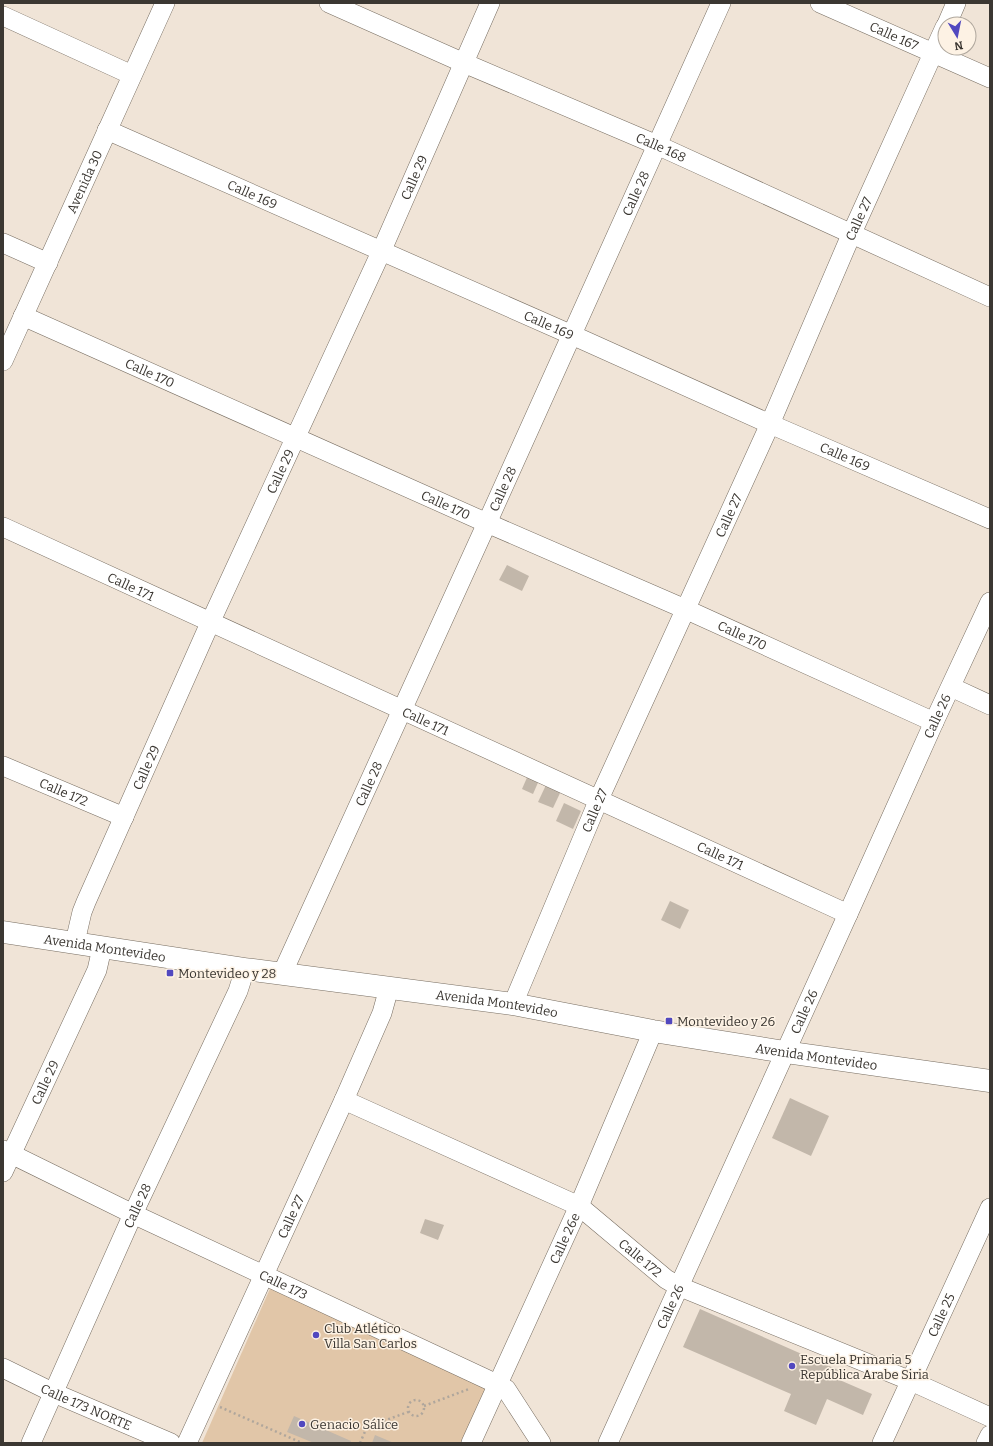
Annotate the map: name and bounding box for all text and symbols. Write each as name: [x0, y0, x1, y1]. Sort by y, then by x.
north arrow: [937, 16, 977, 56]
street label: Calle 167: [867, 18, 921, 53]
text: N: [953, 38, 964, 53]
street label: Calle 168: [634, 129, 688, 165]
street label: Avenida 30: [63, 148, 105, 215]
street label: Calle 29: [397, 153, 430, 202]
street label: Calle 28: [619, 169, 652, 218]
street label: Calle 169: [225, 177, 280, 212]
street label: Calle 27: [842, 194, 875, 243]
street label: Calle 169: [522, 307, 576, 342]
street label: Calle 170: [123, 355, 177, 390]
street label: Calle 169: [818, 439, 872, 474]
street label: Calle 29: [263, 447, 297, 496]
street label: Calle 28: [486, 464, 519, 513]
street label: Calle 170: [419, 487, 473, 522]
street label: Calle 27: [712, 491, 745, 539]
street label: Calle 171: [105, 569, 157, 604]
street label: Calle 170: [716, 617, 769, 653]
street label: Calle 26: [920, 691, 954, 740]
street label: Calle 171: [400, 704, 452, 738]
street label: Calle 29: [129, 743, 162, 792]
street label: Calle 28: [352, 759, 385, 808]
street label: Calle 172: [37, 775, 90, 808]
street label: Calle 27: [578, 786, 610, 834]
street label: Calle 171: [695, 838, 747, 873]
street label: Avenida Montevideo: [43, 931, 167, 964]
place label: Montevideo y 28: [178, 966, 276, 981]
marker: Montevideo y 28: [165, 968, 175, 978]
street label: Calle 26: [787, 986, 821, 1036]
street label: Avenida Montevideo: [435, 987, 559, 1020]
place label: Montevideo y 26: [677, 1014, 776, 1029]
marker: Montevideo y 26: [664, 1016, 674, 1026]
street label: Avenida Montevideo: [754, 1040, 878, 1072]
street label: Calle 29: [28, 1058, 62, 1107]
street label: Calle 28: [120, 1181, 154, 1230]
street label: Calle 27: [274, 1192, 307, 1241]
street label: Calle 26e: [546, 1210, 582, 1266]
street label: Calle 172: [616, 1235, 665, 1280]
street label: Calle 173: [257, 1267, 310, 1302]
street label: Calle 26: [653, 1281, 687, 1331]
street label: Calle 25: [924, 1291, 957, 1339]
place label: Club Atlético Villa San Carlos: [324, 1321, 417, 1351]
marker: Club Atlético Villa San Carlos: [311, 1330, 321, 1340]
place label: Escuela Primaria 5 República Arabe Siria: [800, 1352, 929, 1382]
marker: Escuela Primaria 5 República Arabe Siria: [787, 1361, 797, 1371]
street label: Calle 173 NORTE: [39, 1380, 134, 1433]
place label: Genacio Sálice: [310, 1417, 398, 1432]
marker: Genacio Sálice: [297, 1419, 307, 1429]

